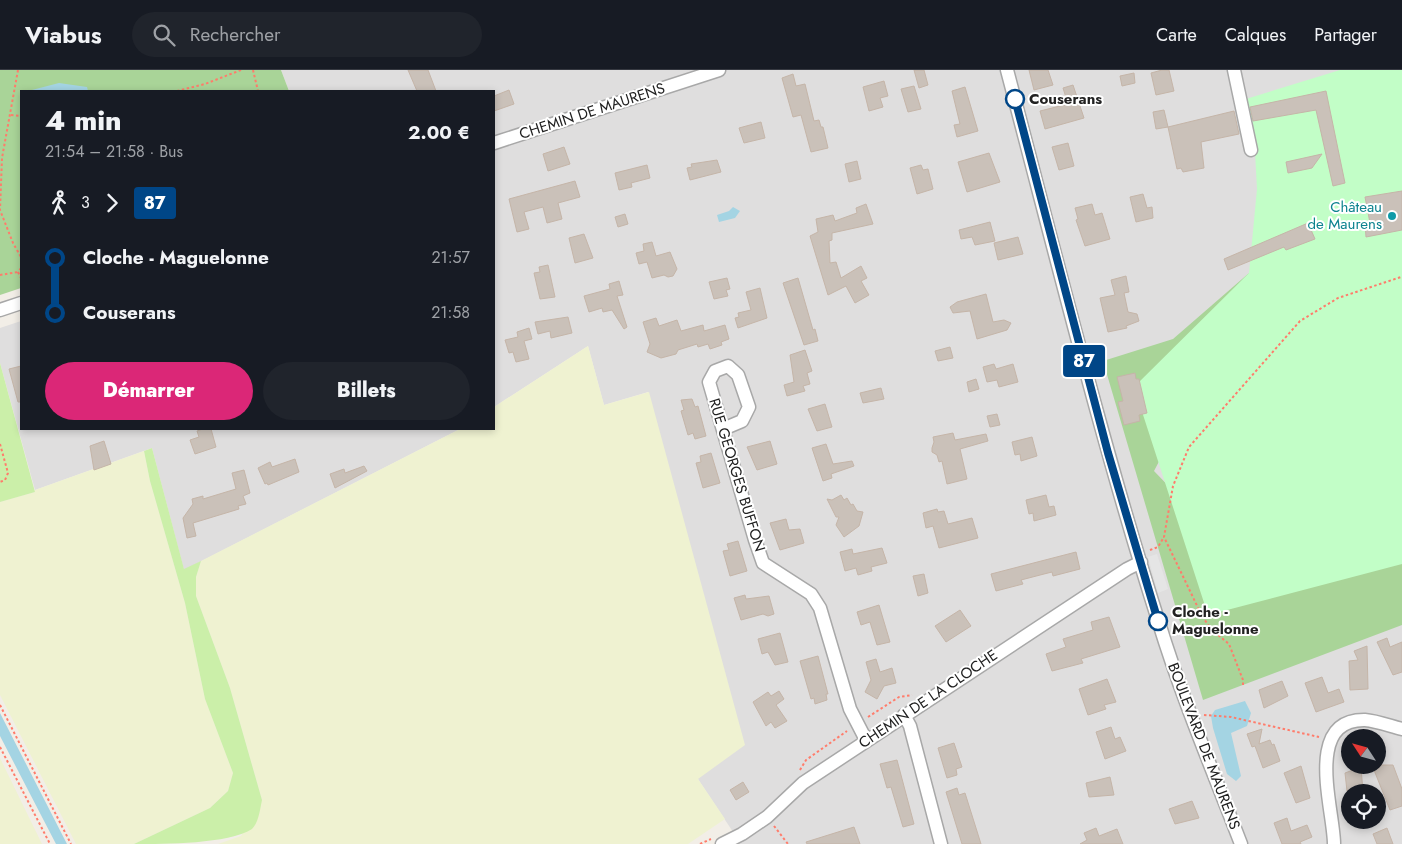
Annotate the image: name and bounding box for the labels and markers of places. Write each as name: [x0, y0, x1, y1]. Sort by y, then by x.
place label: Couserans: [1029, 88, 1102, 110]
marker: Couserans: [1005, 89, 1025, 109]
place label: Château de Maurens: [1307, 196, 1382, 235]
marker: Château de Maurens: [1386, 210, 1398, 222]
place label: Cloche - Maguelonne: [1172, 601, 1259, 640]
marker: Cloche - Maguelonne: [1148, 611, 1168, 631]

